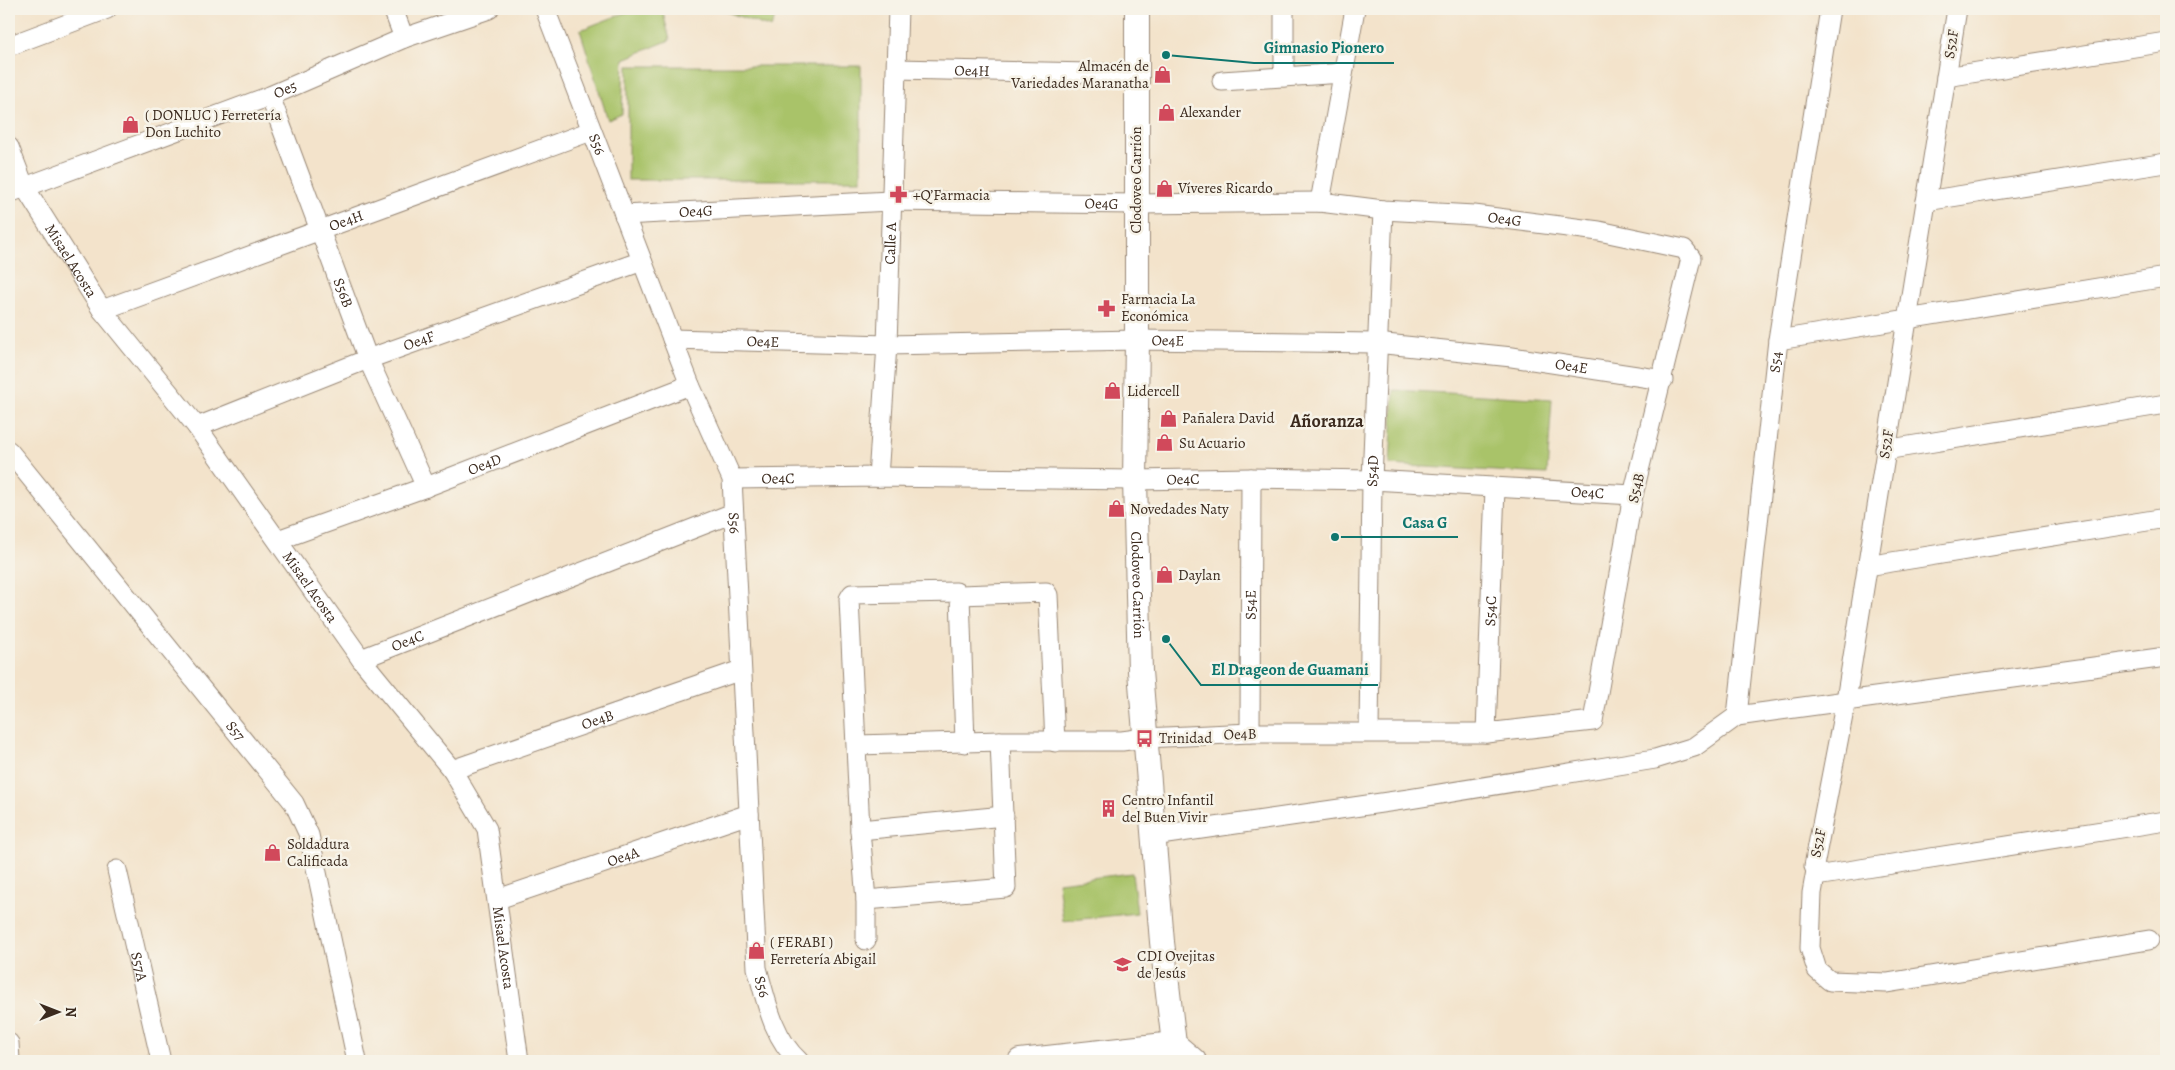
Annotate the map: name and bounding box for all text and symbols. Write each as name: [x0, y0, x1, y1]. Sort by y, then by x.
street label: S52F: [1939, 28, 1963, 60]
callout: Gimnasio Pionero: [1254, 32, 1394, 63]
text: Gimnasio Pionero: [1264, 37, 1384, 59]
place label: Almacén de Variedades Maranatha: [1010, 56, 1149, 93]
street label: Oe4H: [954, 60, 990, 81]
shop icon: Almacén de Variedades Maranatha: [1153, 65, 1173, 85]
street label: Oe5: [270, 76, 300, 103]
shop icon: Alexander: [1156, 102, 1176, 122]
place label: Alexander: [1179, 102, 1241, 122]
place label: ( DONLUC ) Ferretería Don Luchito: [145, 105, 282, 142]
shop icon: ( DONLUC ) Ferretería Don Luchito: [121, 114, 141, 134]
street label: Clodoveo Carrión: [1126, 126, 1146, 234]
street label: S56: [584, 131, 610, 158]
shop icon: Víveres Ricardo: [1154, 178, 1174, 198]
place label: Víveres Ricardo: [1177, 178, 1273, 198]
pharmacy icon: +Q’Farmacia: [889, 185, 909, 205]
place label: +Q’Farmacia: [913, 185, 990, 205]
street label: Oe4G: [1085, 193, 1119, 214]
street label: Oe4G: [678, 200, 713, 222]
street label: Oe4H: [326, 205, 366, 236]
street label: Oe4G: [1487, 207, 1523, 231]
street label: Misael Acosta: [40, 220, 102, 301]
street label: Calle A: [880, 222, 901, 265]
street label: S56B: [329, 275, 358, 311]
place label: Farmacia La Económica: [1121, 289, 1195, 326]
pharmacy icon: Farmacia La Económica: [1097, 298, 1117, 318]
street label: Oe4F: [401, 326, 437, 356]
street label: Oe4E: [1151, 330, 1184, 351]
street label: Oe4E: [746, 331, 780, 352]
street label: S54: [1765, 350, 1787, 374]
street label: Oe4E: [1554, 354, 1589, 378]
shop icon: Lidercell: [1103, 381, 1123, 401]
place label: Lidercell: [1127, 381, 1180, 401]
shop icon: Pañalera David: [1158, 408, 1178, 428]
place label: Pañalera David: [1182, 408, 1275, 428]
district label: Añoranza: [1289, 409, 1364, 433]
street label: S52F: [1874, 428, 1898, 460]
shop icon: Su Acuario: [1155, 433, 1175, 453]
place label: Su Acuario: [1179, 433, 1245, 453]
street label: Oe4D: [465, 449, 504, 480]
street label: S54D: [1362, 455, 1383, 487]
street label: Oe4C: [761, 468, 795, 489]
street label: Oe4C: [1166, 469, 1200, 489]
street label: S54B: [1623, 471, 1649, 505]
street label: Oe4C: [1570, 481, 1605, 503]
shop icon: Novedades Naty: [1106, 499, 1126, 519]
place label: Novedades Naty: [1130, 499, 1229, 519]
callout: Casa G: [1393, 506, 1458, 537]
street label: S56: [724, 512, 745, 534]
text: Casa G: [1402, 512, 1448, 534]
street label: Clodoveo Carrión: [1126, 531, 1149, 639]
street label: Misael Acosta: [278, 547, 342, 627]
shop icon: Daylan: [1154, 565, 1174, 585]
place label: Daylan: [1178, 565, 1221, 585]
street label: S54E: [1240, 590, 1261, 620]
street label: S54C: [1480, 595, 1501, 627]
street label: Oe4C: [388, 625, 427, 656]
callout: El Drageon de Guamani: [1201, 654, 1378, 685]
text: El Drageon de Guamani: [1211, 659, 1369, 681]
street label: Oe4B: [579, 705, 616, 734]
street label: S57: [221, 716, 250, 746]
street label: Oe4B: [1223, 723, 1257, 745]
bus stop icon: Trinidad: [1135, 728, 1155, 748]
place label: Trinidad: [1159, 728, 1213, 748]
place label: Centro Infantil del Buen Vivir: [1122, 790, 1214, 827]
building icon: Centro Infantil del Buen Vivir: [1098, 799, 1118, 819]
street label: S52F: [1805, 826, 1831, 859]
place label: Soldadura Calificada: [287, 834, 350, 871]
street label: Oe4A: [604, 842, 642, 871]
shop icon: Soldadura Calificada: [263, 843, 283, 863]
street label: Misael Acosta: [488, 905, 519, 990]
place label: ( FERABI ) Ferretería Abigail: [770, 932, 876, 969]
shop icon: ( FERABI ) Ferretería Abigail: [746, 941, 766, 961]
place label: CDI Ovejitas de Jesús: [1137, 946, 1215, 983]
street label: S57A: [126, 950, 152, 983]
school or university icon: CDI Ovejitas de Jesús: [1113, 955, 1133, 975]
street label: S56: [750, 974, 775, 1000]
north arrow: [32, 988, 82, 1038]
text: N: [61, 1007, 80, 1017]

